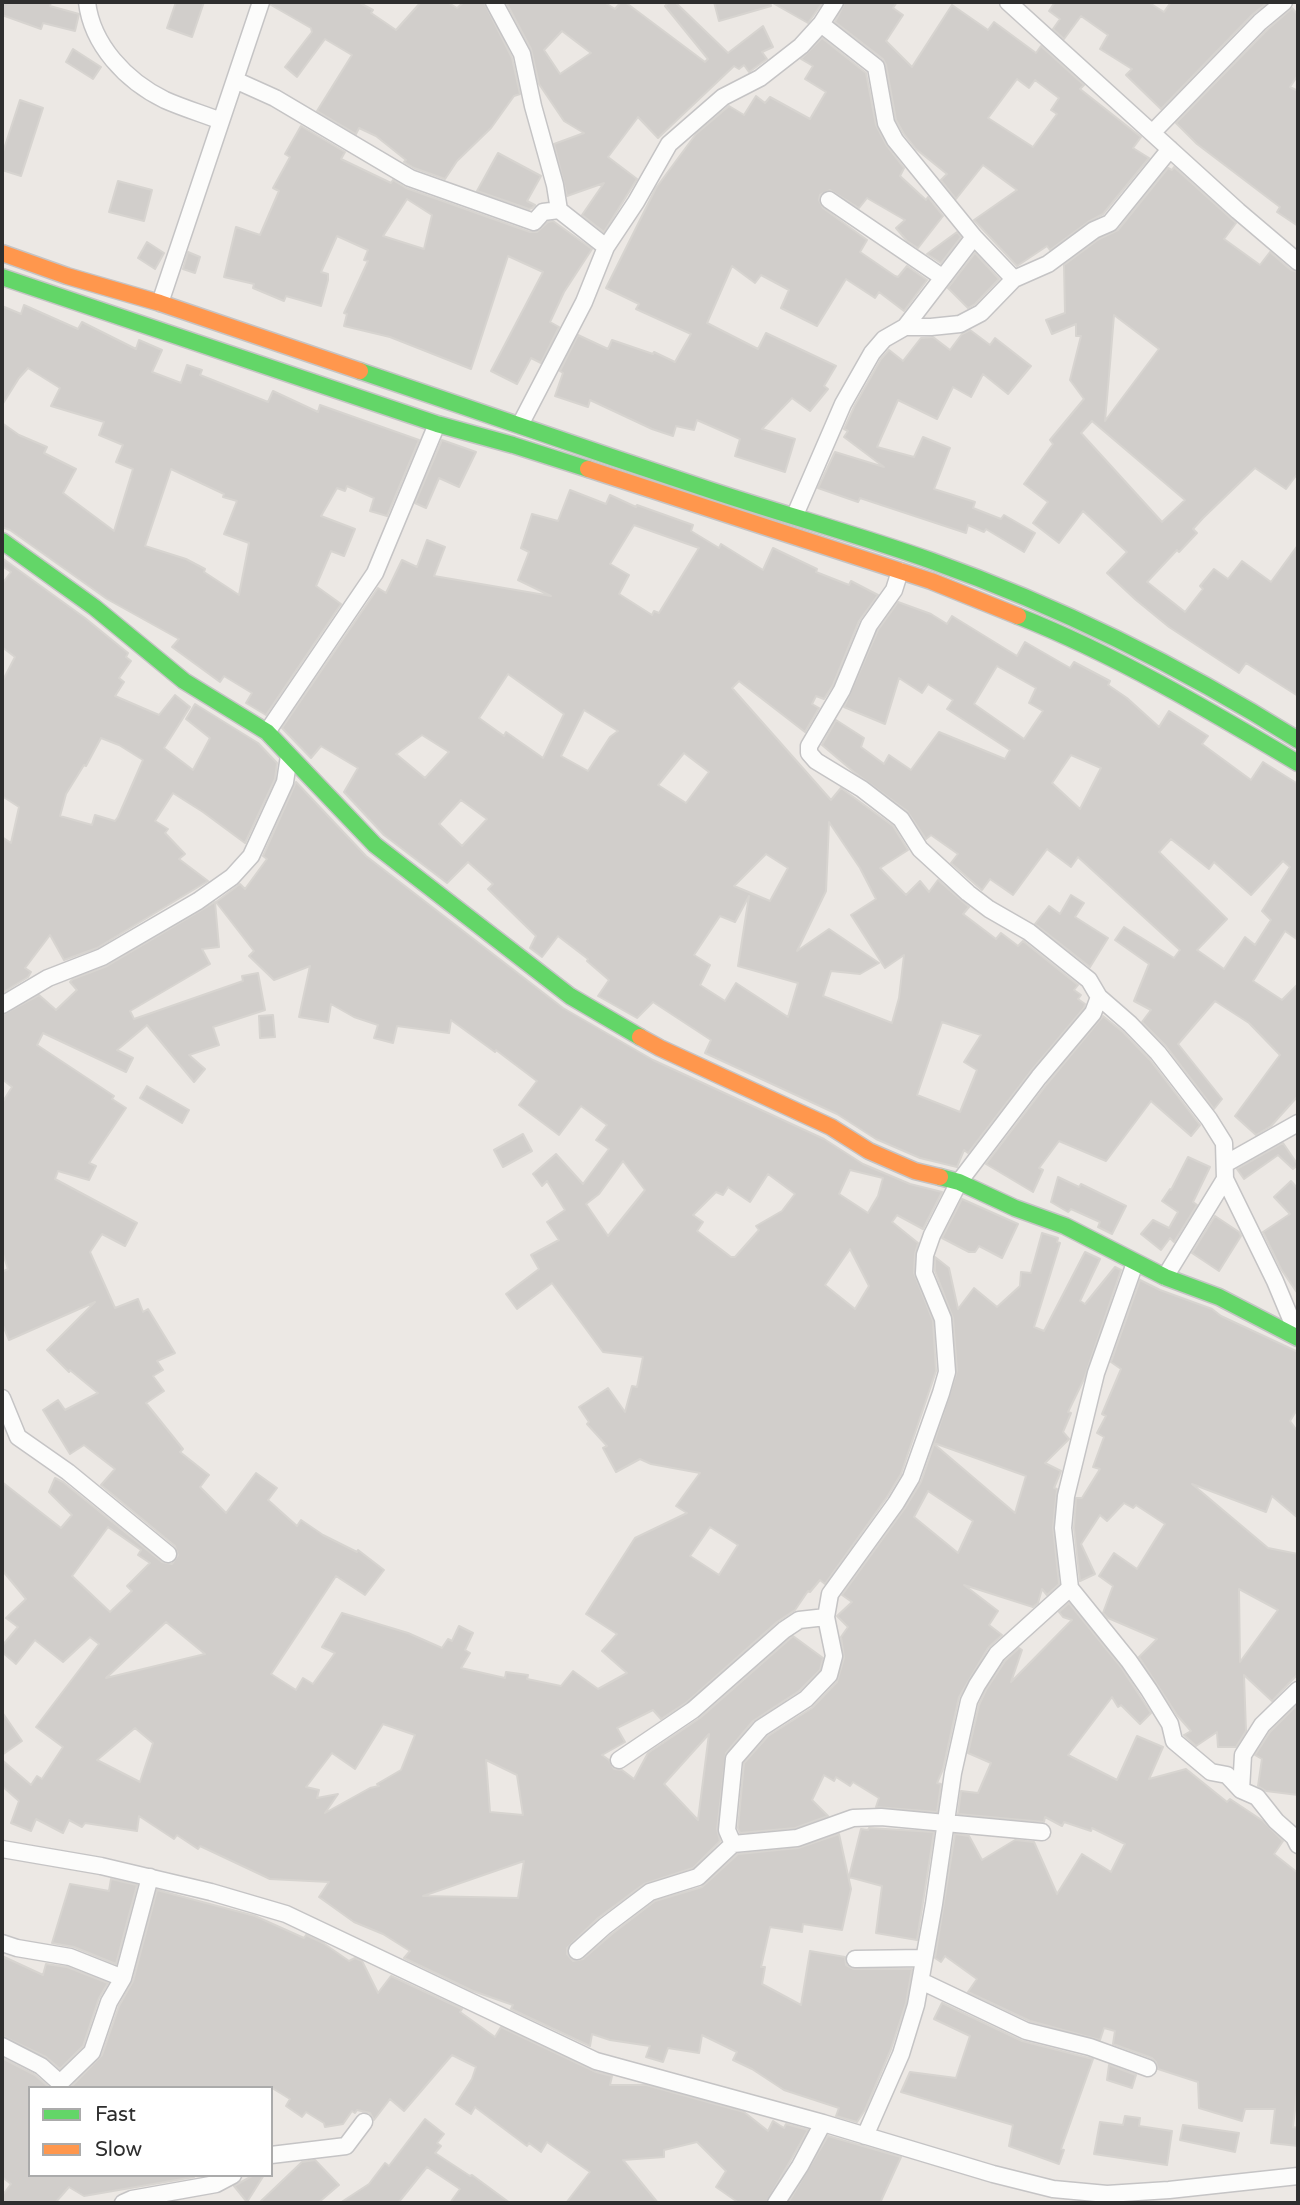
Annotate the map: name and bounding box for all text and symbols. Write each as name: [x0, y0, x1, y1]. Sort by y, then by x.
legend: [28, 2086, 273, 2177]
text: Fast: [95, 2102, 136, 2127]
text: Slow: [95, 2137, 142, 2162]

